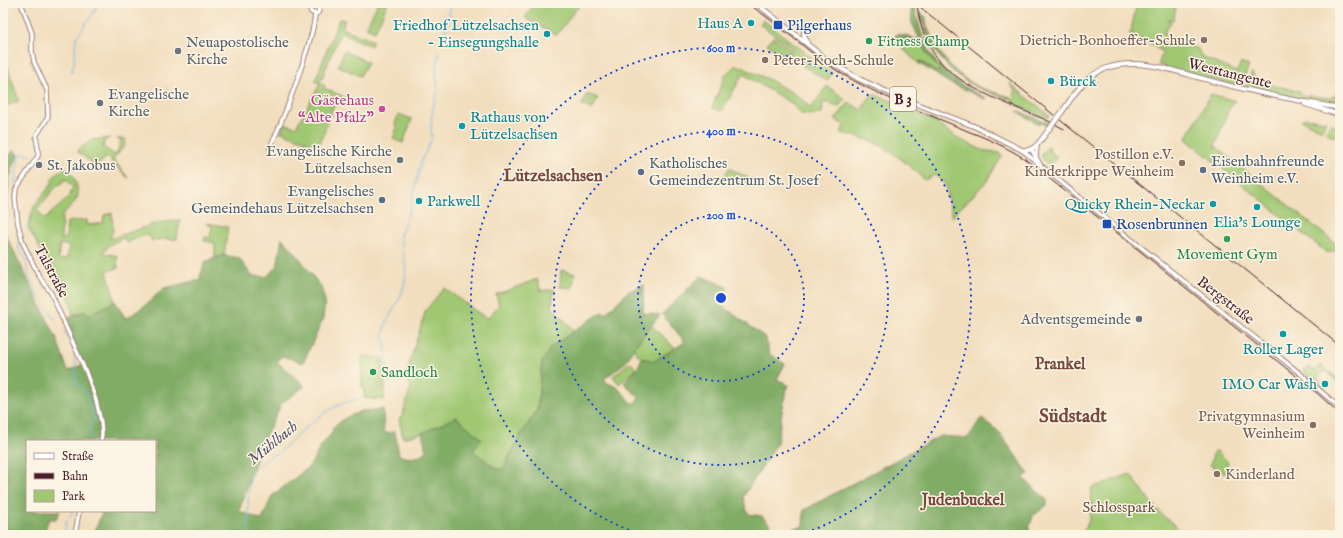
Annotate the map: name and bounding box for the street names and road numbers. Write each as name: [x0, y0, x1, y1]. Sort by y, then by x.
street label: Westtangente: [1186, 54, 1274, 93]
road number: B 3: [890, 87, 916, 111]
street label: Talstraße: [30, 241, 73, 301]
street label: Bergstraße: [1193, 272, 1258, 329]

